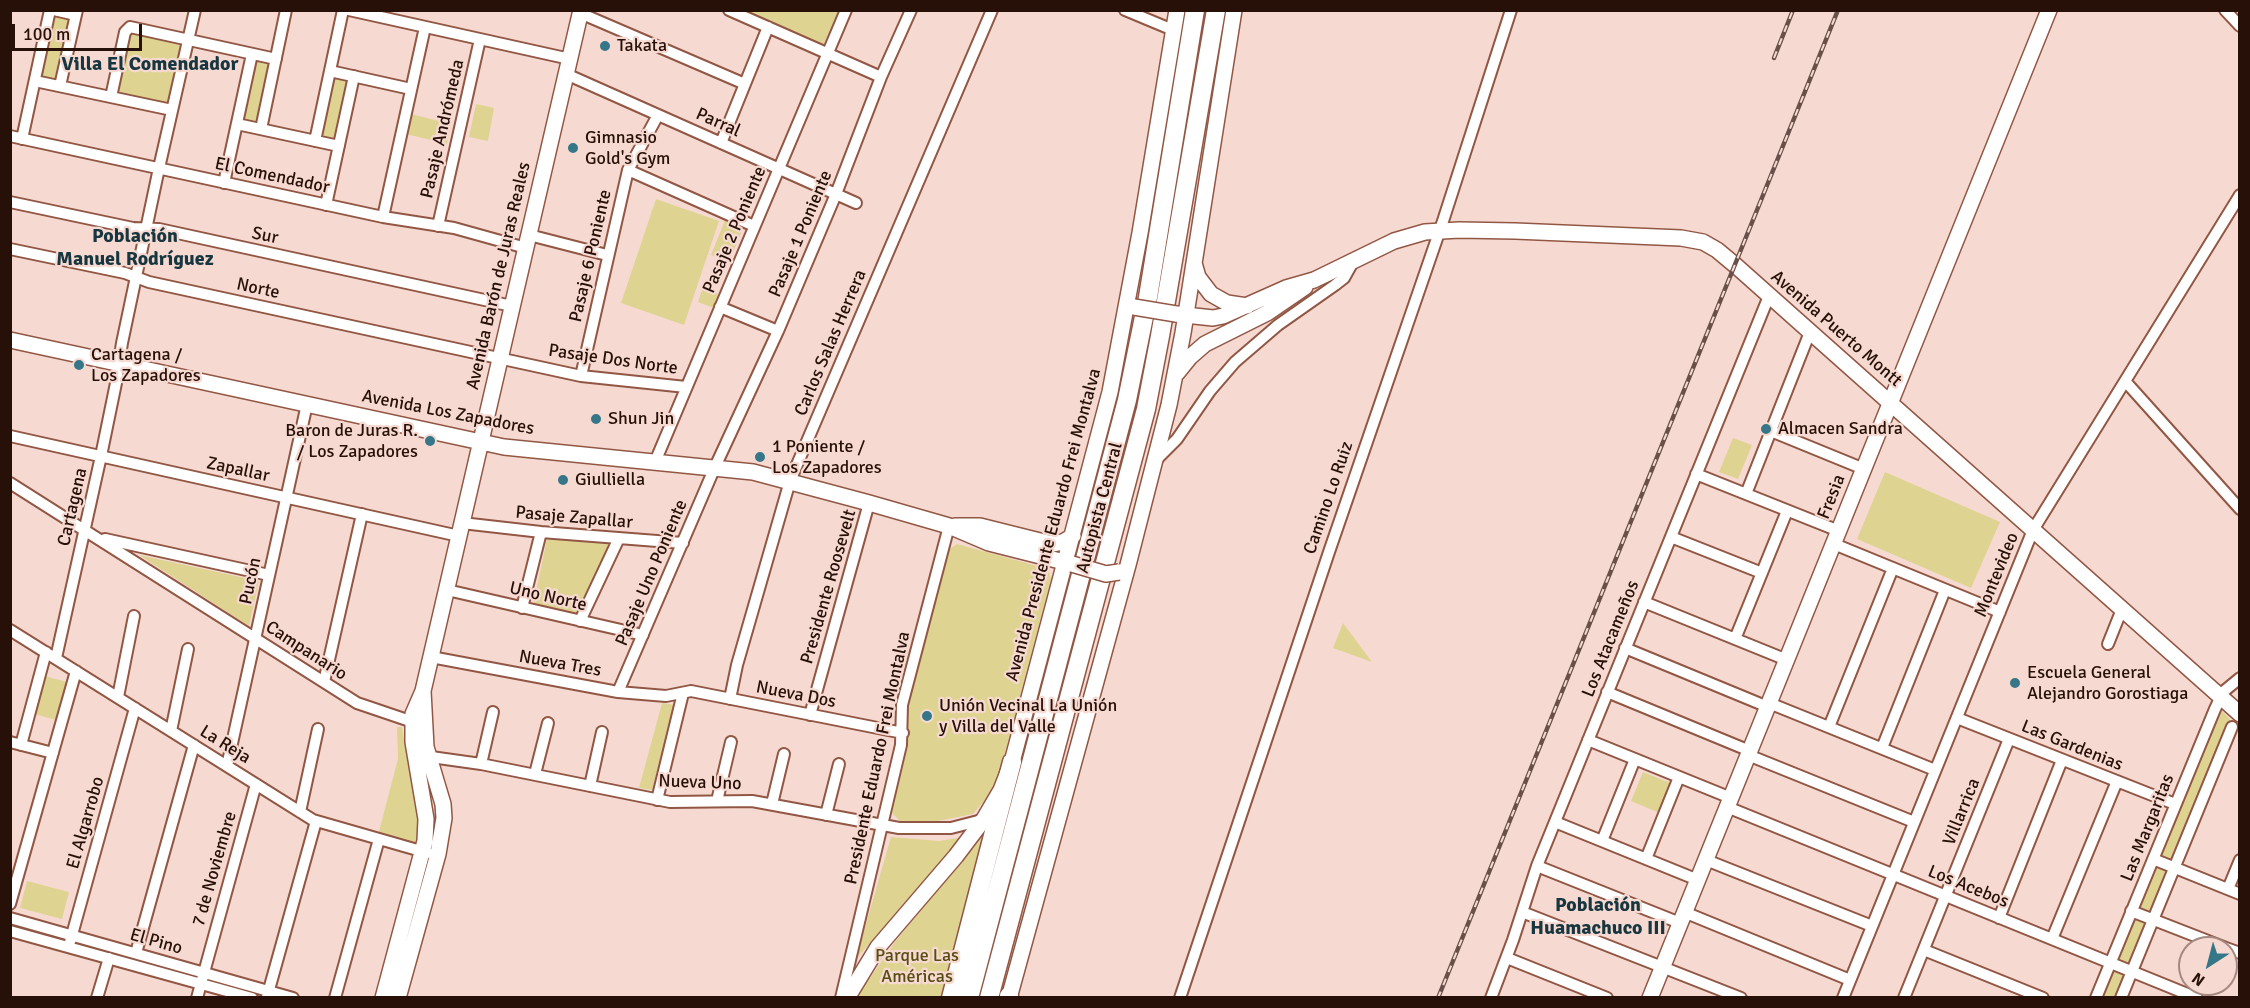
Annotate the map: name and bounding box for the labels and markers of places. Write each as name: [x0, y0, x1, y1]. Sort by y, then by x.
place label: Takata: [617, 35, 667, 57]
marker: Takata: [598, 39, 612, 53]
place label: Gimnasio Gold's Gym: [585, 127, 670, 170]
marker: Gimnasio Gold's Gym: [566, 141, 580, 155]
place label: Cartagena / Los Zapadores: [91, 344, 201, 386]
marker: Cartagena / Los Zapadores: [72, 358, 86, 372]
place label: Shun Jin: [608, 408, 674, 430]
marker: Shun Jin: [589, 412, 603, 426]
place label: Almacen Sandra: [1778, 418, 1903, 440]
place label: Baron de Juras R. / Los Zapadores: [285, 420, 418, 462]
marker: Almacen Sandra: [1759, 422, 1773, 436]
marker: Baron de Juras R. / Los Zapadores: [423, 434, 437, 448]
place label: 1 Poniente / Los Zapadores: [772, 436, 882, 478]
marker: 1 Poniente / Los Zapadores: [753, 450, 767, 464]
place label: Giulliella: [575, 469, 645, 491]
marker: Giulliella: [556, 473, 570, 487]
place label: Escuela General Alejandro Gorostiaga: [2027, 662, 2188, 704]
marker: Escuela General Alejandro Gorostiaga: [2008, 676, 2022, 690]
place label: Unión Vecinal La Unión y Villa del Valle: [939, 695, 1117, 738]
marker: Unión Vecinal La Unión y Villa del Valle: [920, 709, 934, 723]

